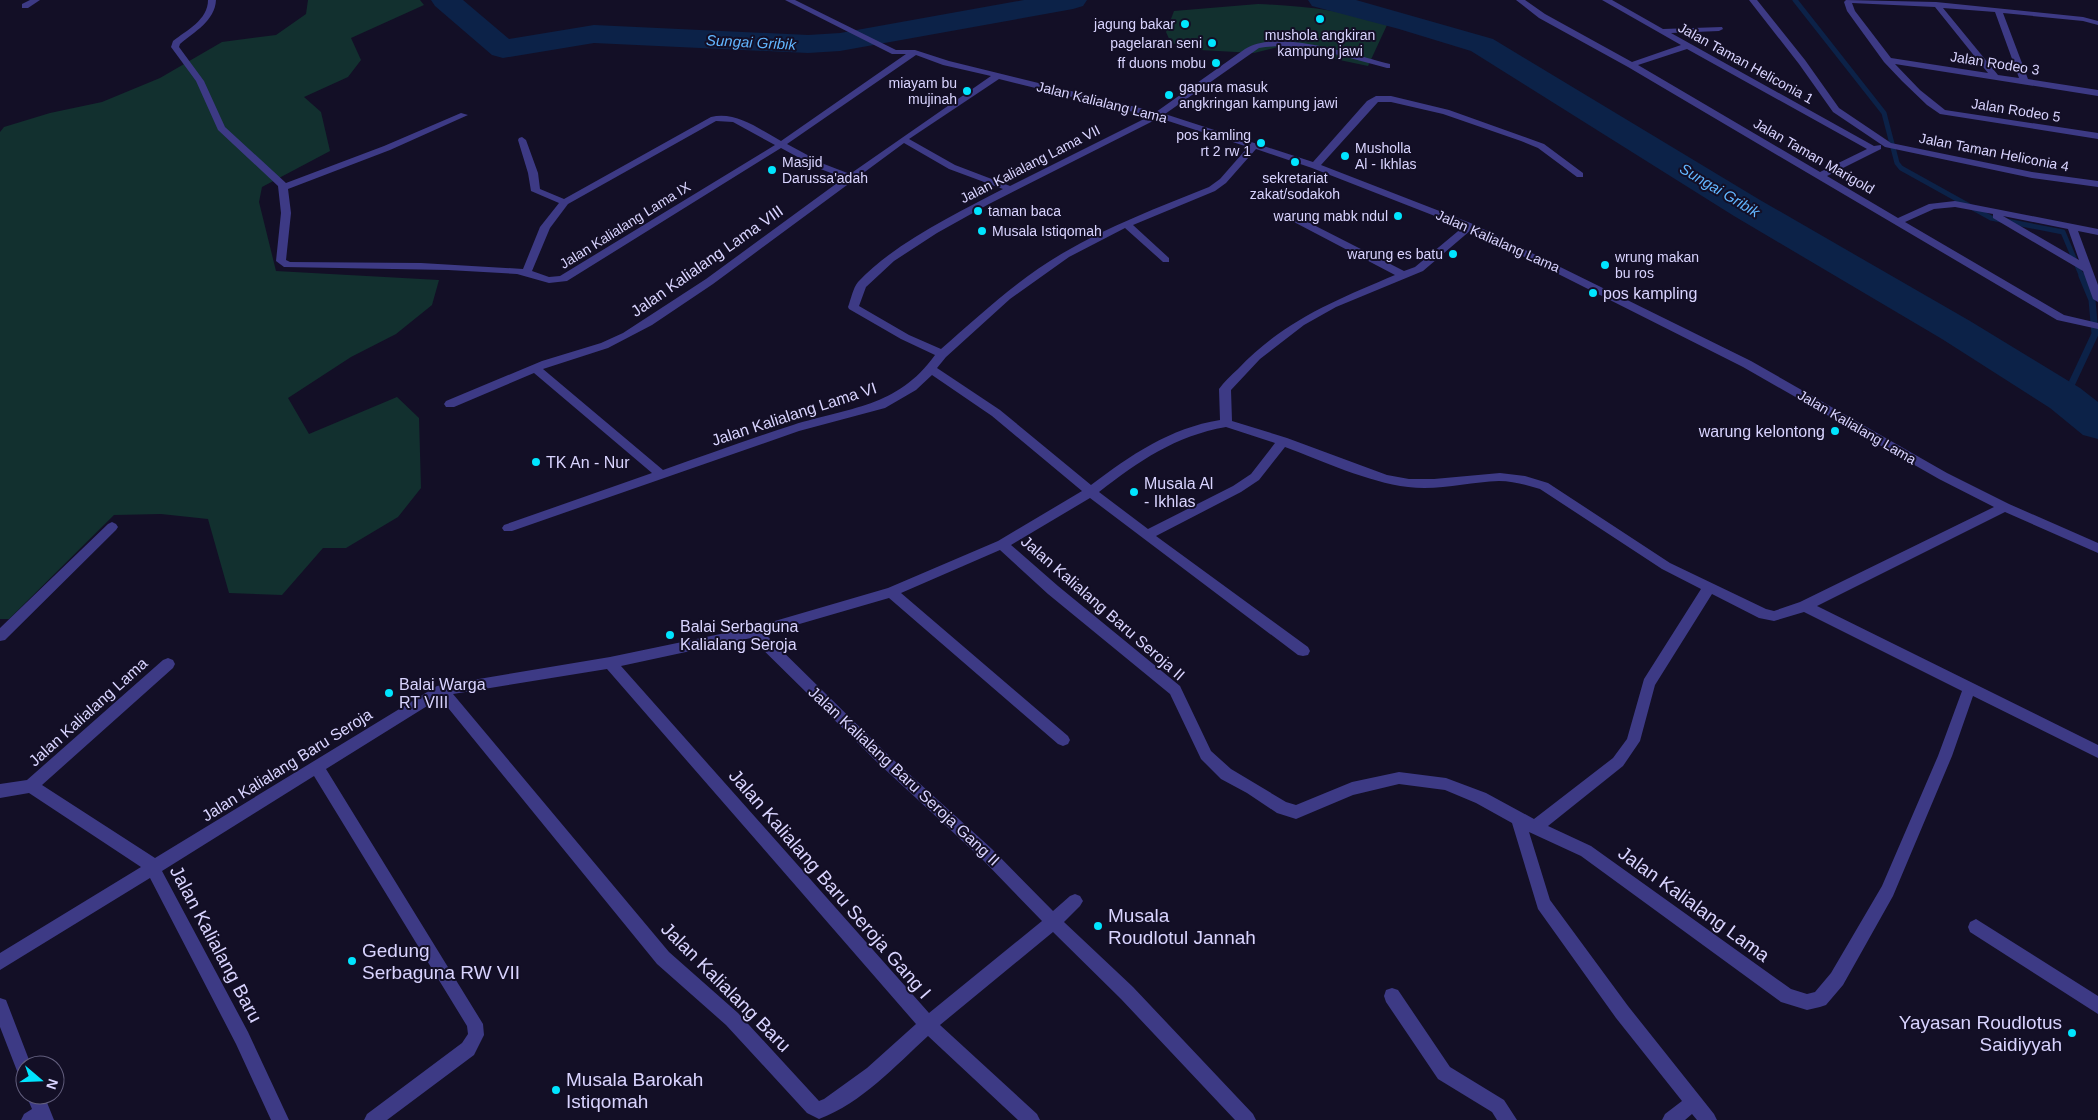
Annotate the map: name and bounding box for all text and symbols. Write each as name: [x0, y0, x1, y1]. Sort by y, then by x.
marker: mushola angkiran kampung jawi: [1314, 13, 1326, 25]
place label: jagung bakar: [1093, 16, 1175, 32]
marker: jagung bakar: [1179, 18, 1191, 30]
street label: Jalan Taman Heliconia 1: [1676, 19, 1817, 107]
place label: mushola angkiran kampung jawi: [1265, 27, 1375, 59]
water label: Sungai Gribik: [706, 31, 798, 53]
place label: pagelaran seni: [1110, 35, 1202, 51]
marker: pagelaran seni: [1206, 37, 1218, 49]
street label: Jalan Rodeo 3: [1949, 48, 2041, 78]
place label: ff duons mobu: [1118, 55, 1206, 71]
marker: ff duons mobu: [1210, 57, 1222, 69]
place label: miayam bu mujinah: [889, 75, 957, 107]
street label: Jalan Kalialang Lama: [1035, 78, 1169, 126]
place label: gapura masuk angkringan kampung jawi: [1179, 79, 1338, 111]
marker: miayam bu mujinah: [961, 85, 973, 97]
marker: gapura masuk angkringan kampung jawi: [1163, 89, 1175, 101]
street label: Jalan Rodeo 5: [1970, 95, 2062, 125]
street label: Jalan Taman Marigold: [1751, 115, 1877, 197]
street label: Jalan Kalialang Lama VII: [957, 122, 1103, 206]
place label: pos kamling rt 2 rw 1: [1176, 127, 1251, 159]
street label: Jalan Taman Heliconia 4: [1918, 130, 2070, 174]
marker: pos kamling rt 2 rw 1: [1255, 137, 1267, 149]
place label: Musholla Al - Ikhlas: [1355, 140, 1416, 172]
marker: Musholla Al - Ikhlas: [1339, 150, 1351, 162]
place label: Masjid Darussa'adah: [782, 154, 868, 186]
marker: sekretariat zakat/sodakoh: [1289, 156, 1301, 168]
water label: Sungai Gribik: [1677, 160, 1764, 221]
marker: Masjid Darussa'adah: [766, 164, 778, 176]
place label: sekretariat zakat/sodakoh: [1250, 170, 1340, 202]
street label: Jalan Kalialang Lama IX: [557, 178, 694, 272]
street label: Jalan Kalialang Lama VIII: [628, 202, 786, 320]
place label: taman baca: [988, 203, 1061, 219]
marker: taman baca: [972, 205, 984, 217]
street label: Jalan Kalialang Lama: [1434, 206, 1563, 276]
place label: warung mabk ndul: [1273, 208, 1388, 224]
marker: warung mabk ndul: [1392, 210, 1404, 222]
place label: Musala Istiqomah: [992, 223, 1102, 239]
marker: Musala Istiqomah: [976, 225, 988, 237]
place label: warung es batu: [1346, 246, 1443, 262]
marker: warung es batu: [1447, 248, 1459, 260]
place label: wrung makan bu ros: [1614, 249, 1699, 281]
marker: wrung makan bu ros: [1599, 259, 1611, 271]
place label: pos kampling: [1603, 285, 1697, 302]
marker: pos kampling: [1587, 287, 1599, 299]
street label: Jalan Kalialang Lama VI: [709, 379, 879, 449]
street label: Jalan Kalialang Lama: [1795, 387, 1919, 468]
place label: warung kelontong: [1698, 423, 1825, 440]
marker: warung kelontong: [1829, 425, 1841, 437]
place label: TK An - Nur: [546, 454, 630, 471]
marker: TK An - Nur: [530, 456, 542, 468]
place label: Musala Al - Ikhlas: [1144, 475, 1213, 510]
marker: Musala Al - Ikhlas: [1128, 486, 1140, 498]
street label: Jalan Kalialang Baru Seroja II: [1018, 532, 1188, 684]
place label: Balai Serbaguna Kalialang Seroja: [680, 618, 798, 653]
marker: Balai Serbaguna Kalialang Seroja: [664, 629, 676, 641]
street label: Jalan Kalialang Lama: [25, 654, 151, 770]
place label: Balai Warga RT VIII: [399, 676, 486, 711]
street label: Jalan Kalialang Baru Seroja Gang II: [805, 683, 1003, 869]
marker: Balai Warga RT VIII: [383, 687, 395, 699]
street label: Jalan Kalialang Baru Seroja: [199, 705, 375, 825]
street label: Jalan Kalialang Baru Seroja Gang I: [724, 765, 936, 1003]
street label: Jalan Kalialang Lama: [1614, 842, 1774, 966]
street label: Jalan Kalialang Baru: [166, 862, 266, 1026]
place label: Musala Roudlotul Jannah: [1108, 905, 1256, 948]
street label: Jalan Kalialang Baru: [656, 917, 796, 1057]
marker: Musala Roudlotul Jannah: [1092, 920, 1104, 932]
place label: Gedung Serbaguna RW VII: [362, 940, 520, 983]
marker: Gedung Serbaguna RW VII: [346, 955, 358, 967]
place label: Yayasan Roudlotus Saidiyyah: [1899, 1012, 2062, 1055]
marker: Yayasan Roudlotus Saidiyyah: [2066, 1027, 2078, 1039]
north arrow: [15, 1055, 65, 1105]
place label: Musala Barokah Istiqomah: [566, 1069, 703, 1112]
text: N: [43, 1077, 62, 1092]
marker: Musala Barokah Istiqomah: [550, 1084, 562, 1096]

